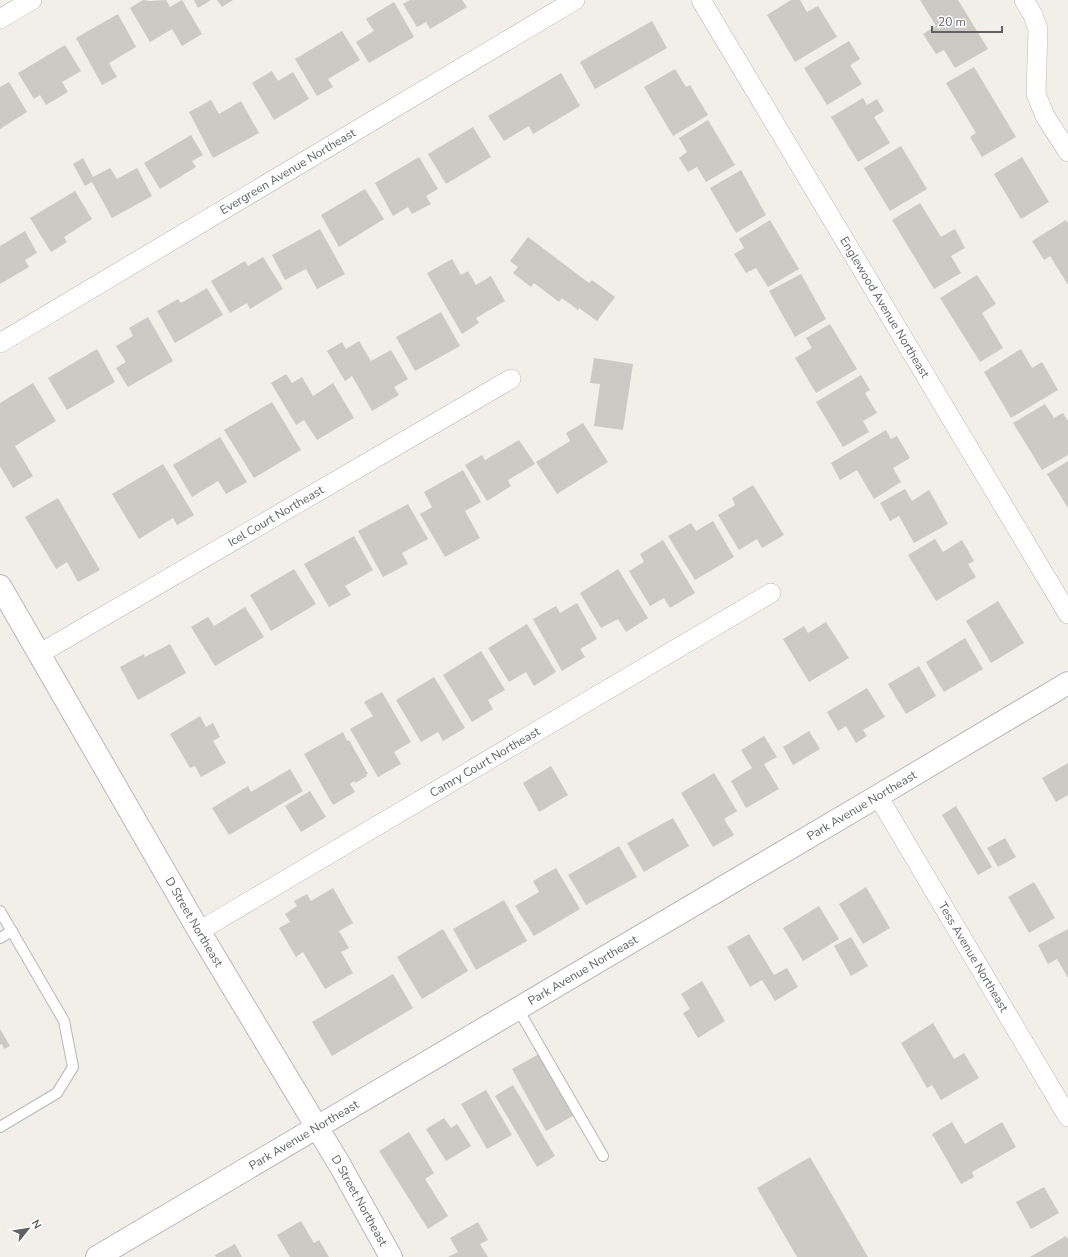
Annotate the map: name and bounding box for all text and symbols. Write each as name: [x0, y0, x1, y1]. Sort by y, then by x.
scale bar: [932, 8, 1002, 34]
text: 20 m: [938, 14, 966, 30]
street label: Evergreen Avenue Northeast: [217, 124, 359, 218]
street label: Englewood Avenue Northeast: [836, 234, 934, 382]
street label: Icel Court Northeast: [225, 481, 327, 550]
street label: Camry Court Northeast: [427, 723, 544, 801]
street label: Park Avenue Northeast: [804, 766, 920, 844]
street label: D Street Northeast: [162, 874, 227, 971]
street label: Tess Avenue Northeast: [934, 899, 1012, 1016]
street label: Park Avenue Northeast: [525, 931, 641, 1009]
street label: Park Avenue Northeast: [246, 1096, 362, 1174]
street label: D Street Northeast: [328, 1152, 392, 1250]
north arrow: [8, 1209, 48, 1249]
text: N: [28, 1217, 45, 1232]

